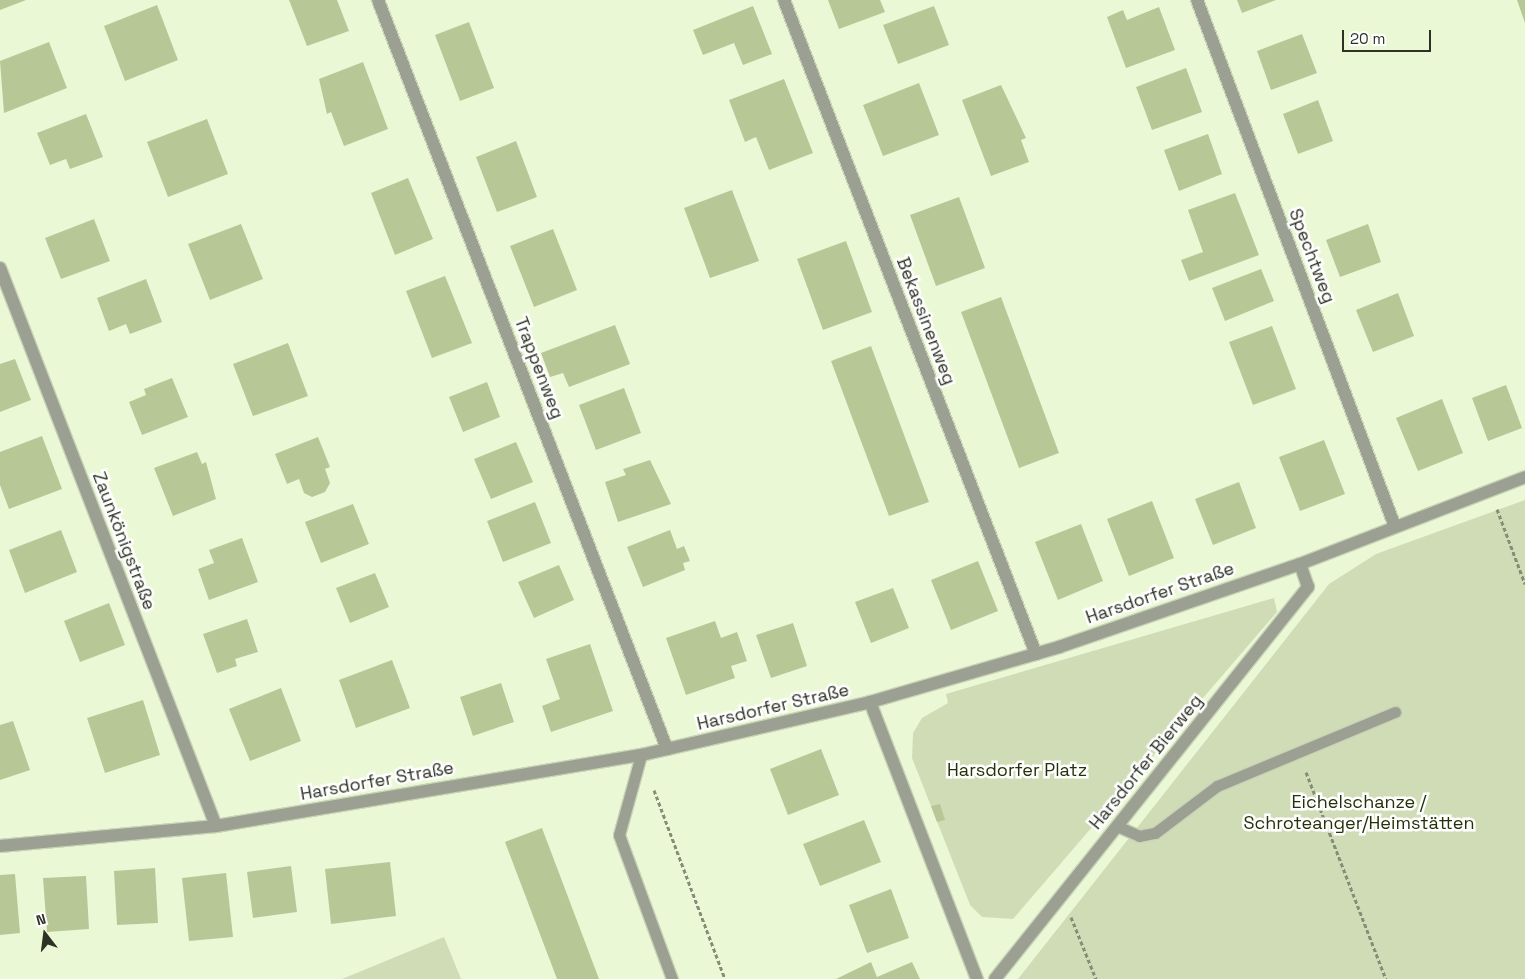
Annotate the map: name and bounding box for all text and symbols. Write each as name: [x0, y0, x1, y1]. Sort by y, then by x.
scale bar: [1345, 20, 1434, 52]
text: 20 m: [1350, 29, 1385, 48]
street label: Spechtweg: [1284, 206, 1340, 306]
street label: Bekassinenweg: [892, 254, 960, 388]
street label: Trappenweg: [510, 314, 568, 422]
street label: Zaunkönigstraße: [88, 469, 160, 613]
street label: Harsdorfer Straße: [1083, 557, 1237, 629]
street label: Harsdorfer Straße: [695, 679, 851, 735]
street label: Harsdorfer Bierweg: [1085, 690, 1207, 834]
street label: Harsdorfer Straße: [299, 757, 455, 805]
park label: Harsdorfer Platz: [947, 759, 1087, 781]
park label: Eichelschanze / Schroteanger/Heimstätten: [1243, 792, 1475, 834]
north arrow: [20, 909, 70, 959]
text: N: [34, 910, 48, 929]

